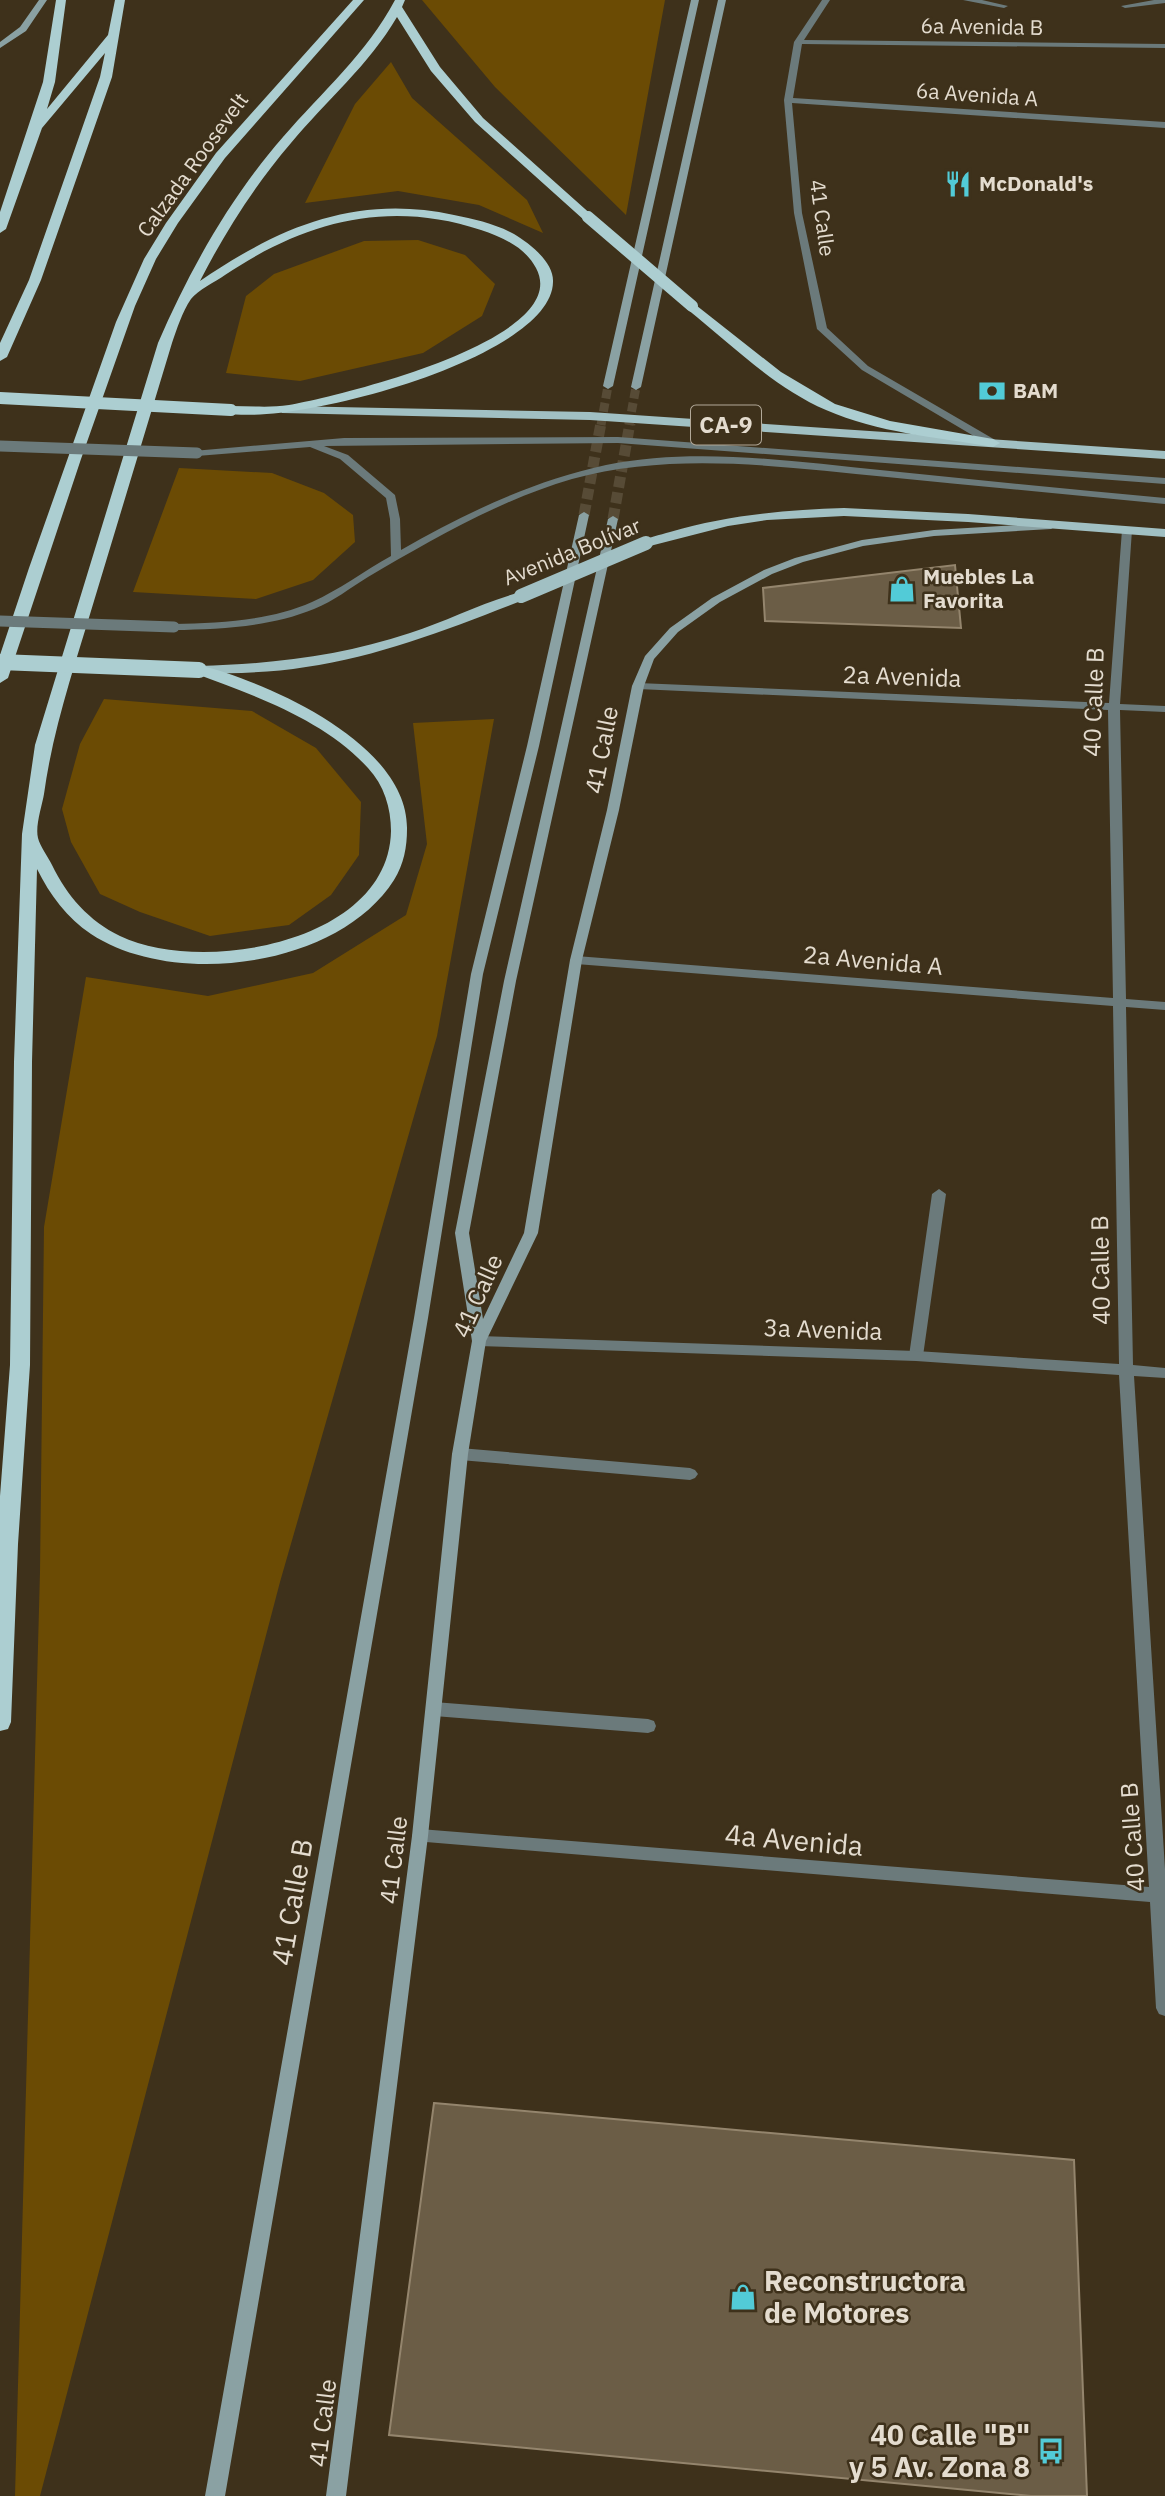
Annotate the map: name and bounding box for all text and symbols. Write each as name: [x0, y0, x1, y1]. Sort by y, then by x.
street label: 6a Avenida B: [920, 11, 1044, 41]
street label: 6a Avenida A: [915, 76, 1039, 112]
street label: Calzada Roosevelt: [130, 87, 254, 242]
restaurant icon: McDonald's: [943, 169, 973, 199]
place label: McDonald's: [979, 169, 1093, 197]
street label: 41 Calle: [804, 178, 842, 258]
bank icon: BAM: [977, 376, 1007, 406]
place label: BAM: [1013, 376, 1058, 404]
road number: CA-9: [691, 406, 761, 444]
street label: Avenida Bolívar: [499, 511, 645, 591]
place label: Muebles La Favorita: [923, 562, 1034, 614]
shop icon: Muebles La Favorita: [887, 574, 917, 604]
street label: 40 Calle B: [1075, 647, 1111, 757]
street label: 2a Avenida: [842, 658, 962, 694]
street label: 41 Calle: [577, 703, 625, 796]
street label: 2a Avenida A: [802, 938, 944, 982]
street label: 40 Calle B: [1083, 1215, 1117, 1325]
street label: 41 Calle: [445, 1249, 510, 1342]
street label: 3a Avenida: [763, 1311, 883, 1347]
street label: 40 Calle B: [1112, 1781, 1152, 1893]
street label: 41 Calle: [372, 1814, 414, 1906]
street label: 4a Avenida: [723, 1815, 865, 1864]
street label: 41 Calle B: [262, 1836, 321, 1968]
place label: Reconstructora de Motores: [764, 2262, 965, 2331]
shop icon: Reconstructora de Motores: [728, 2282, 758, 2312]
street label: 41 Calle: [301, 2377, 343, 2469]
place label: 40 Calle "B" y 5 Av. Zona 8: [849, 2416, 1030, 2485]
bus stop icon: 40 Calle "B" y 5 Av. Zona 8: [1036, 2436, 1066, 2466]

